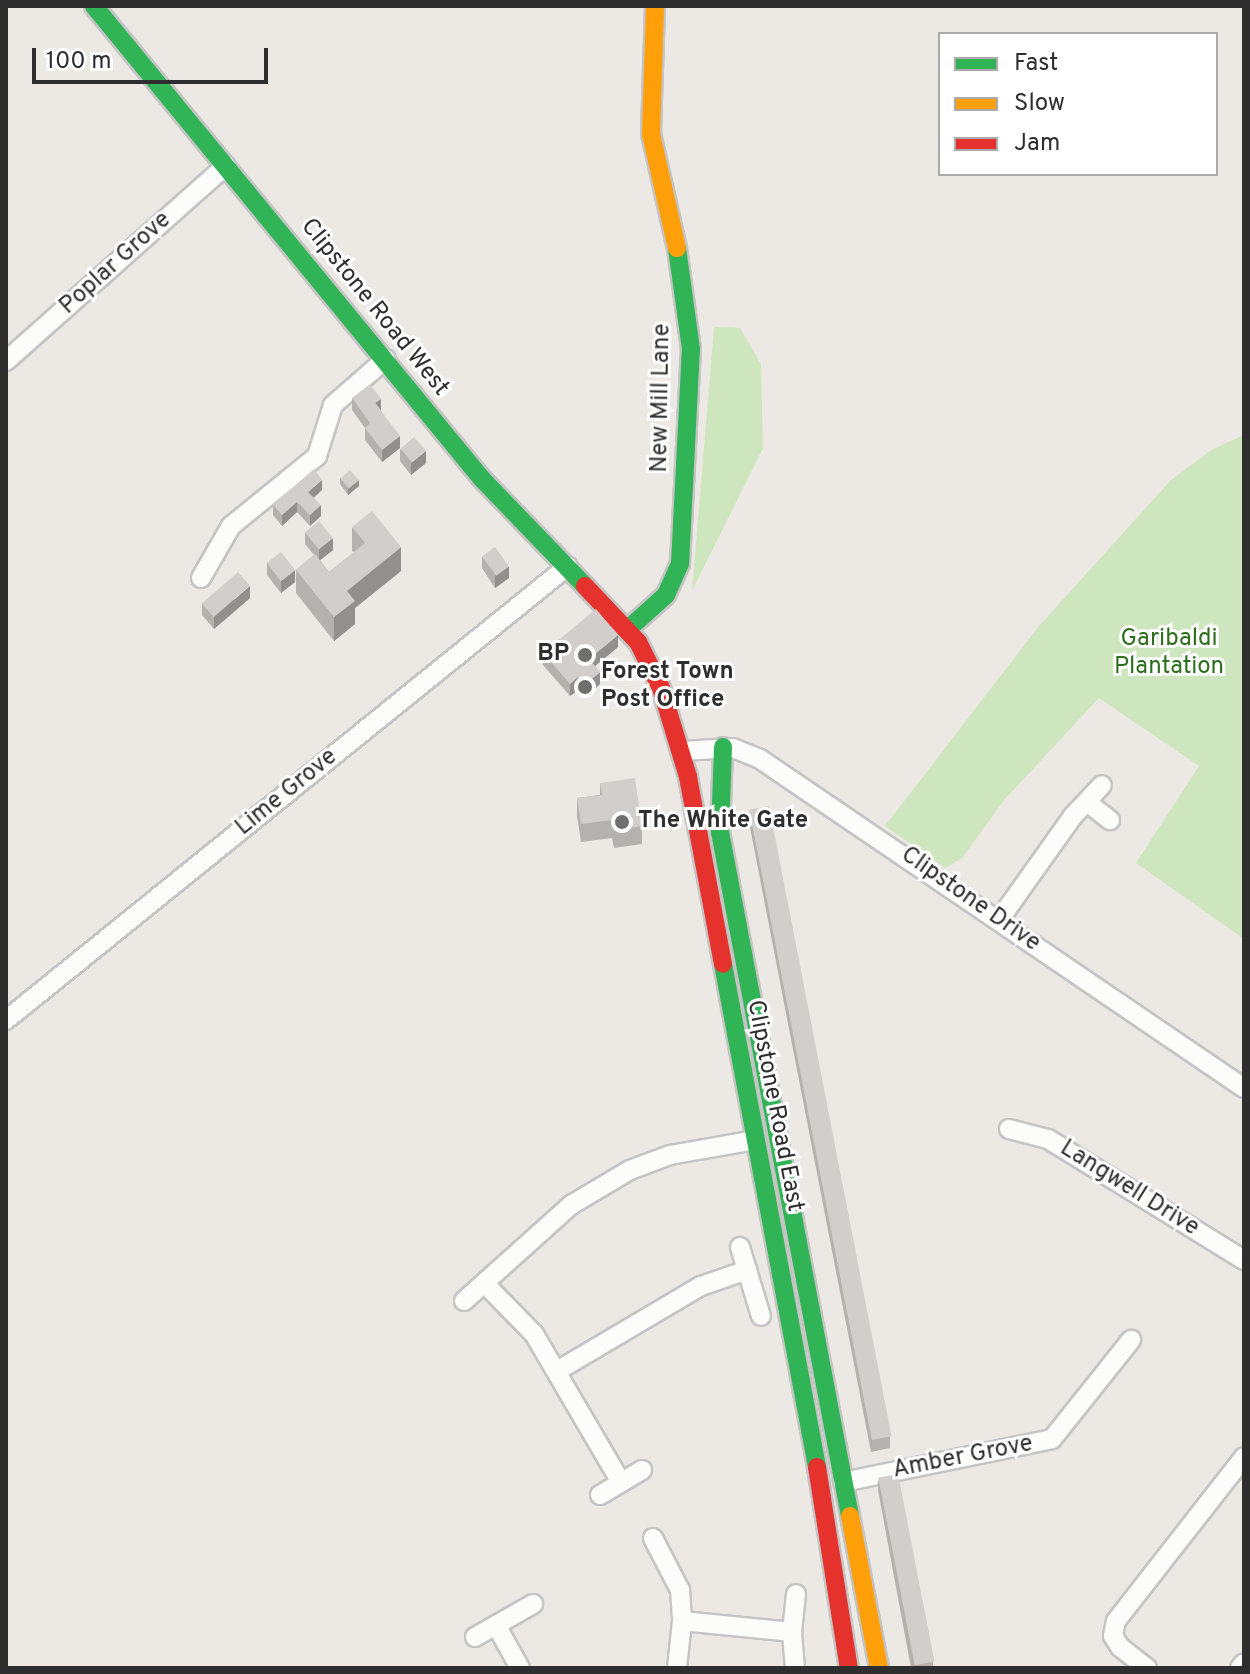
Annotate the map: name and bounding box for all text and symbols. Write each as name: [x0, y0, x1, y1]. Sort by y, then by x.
scale bar: [36, 32, 272, 82]
legend: [938, 32, 1218, 176]
text: 100 m: [46, 47, 112, 77]
text: Fast: [1014, 49, 1058, 79]
text: Slow: [1014, 89, 1065, 119]
text: Jam: [1014, 129, 1060, 159]
street label: Poplar Grove: [54, 207, 178, 321]
street label: Clipstone Road West: [293, 213, 455, 403]
street label: New Mill Lane: [646, 323, 678, 473]
park label: Garibaldi Plantation: [1114, 626, 1224, 682]
place label: BP: [537, 641, 569, 669]
marker: BP: [576, 646, 594, 664]
place label: Forest Town Post Office: [601, 659, 734, 715]
marker: Forest Town Post Office: [576, 678, 594, 696]
street label: Lime Grove: [230, 743, 344, 843]
place label: The White Gate: [638, 808, 808, 836]
marker: The White Gate: [613, 813, 631, 831]
street label: Clipstone Drive: [895, 841, 1045, 959]
street label: Clipstone Road East: [739, 998, 809, 1214]
street label: Langwell Drive: [1054, 1135, 1204, 1243]
street label: Amber Grove: [890, 1430, 1036, 1486]

